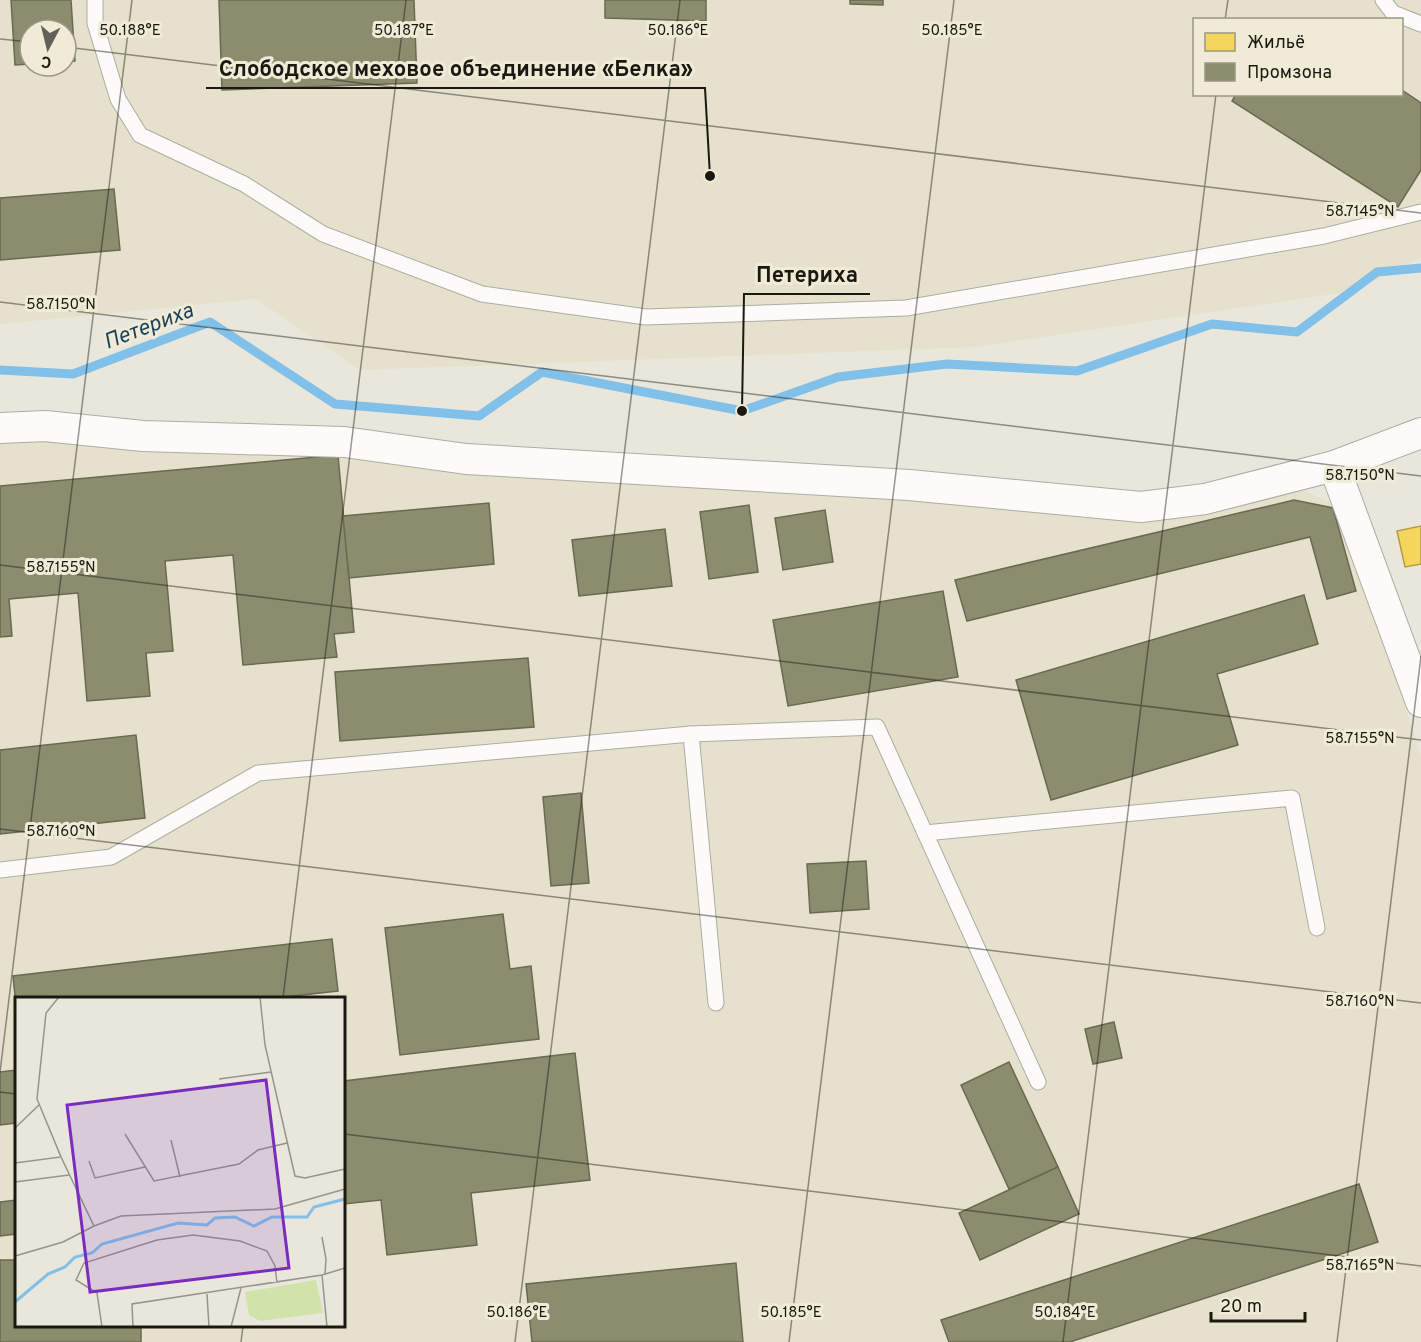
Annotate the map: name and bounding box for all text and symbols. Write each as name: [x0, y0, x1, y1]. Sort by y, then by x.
north arrow: [18, 18, 78, 78]
legend: [1193, 18, 1403, 96]
text: 50.188°E: [99, 22, 161, 41]
text: 50.187°E: [374, 22, 434, 41]
text: 50.186°E: [647, 22, 709, 41]
text: 50.185°E: [921, 22, 983, 41]
text: Жильё: [1247, 32, 1305, 55]
callout: Слободское меховое объединение «Белка»: [206, 48, 705, 88]
text: С: [40, 50, 53, 71]
text: Слободское меховое объединение «Белка»: [219, 57, 693, 84]
text: Промзона: [1247, 62, 1332, 85]
text: 58.7145°N: [1325, 203, 1395, 222]
callout: Петериха: [744, 254, 870, 294]
text: Петериха: [756, 263, 858, 290]
text: 58.7150°N: [26, 296, 96, 315]
water label: Петериха: [100, 298, 198, 357]
text: 58.7150°N: [1325, 467, 1395, 486]
text: 58.7155°N: [26, 559, 96, 578]
text: 58.7155°N: [1325, 730, 1395, 749]
text: 58.7160°N: [26, 823, 96, 842]
text: 58.7160°N: [1325, 993, 1395, 1012]
inset map: [15, 997, 345, 1327]
text: 58.7165°N: [1326, 1257, 1395, 1276]
scale bar: [1211, 1285, 1306, 1323]
text: 20 m: [1220, 1296, 1262, 1319]
text: 50.186°E: [486, 1304, 548, 1323]
text: 50.185°E: [760, 1304, 822, 1323]
text: 50.184°E: [1034, 1304, 1096, 1323]

